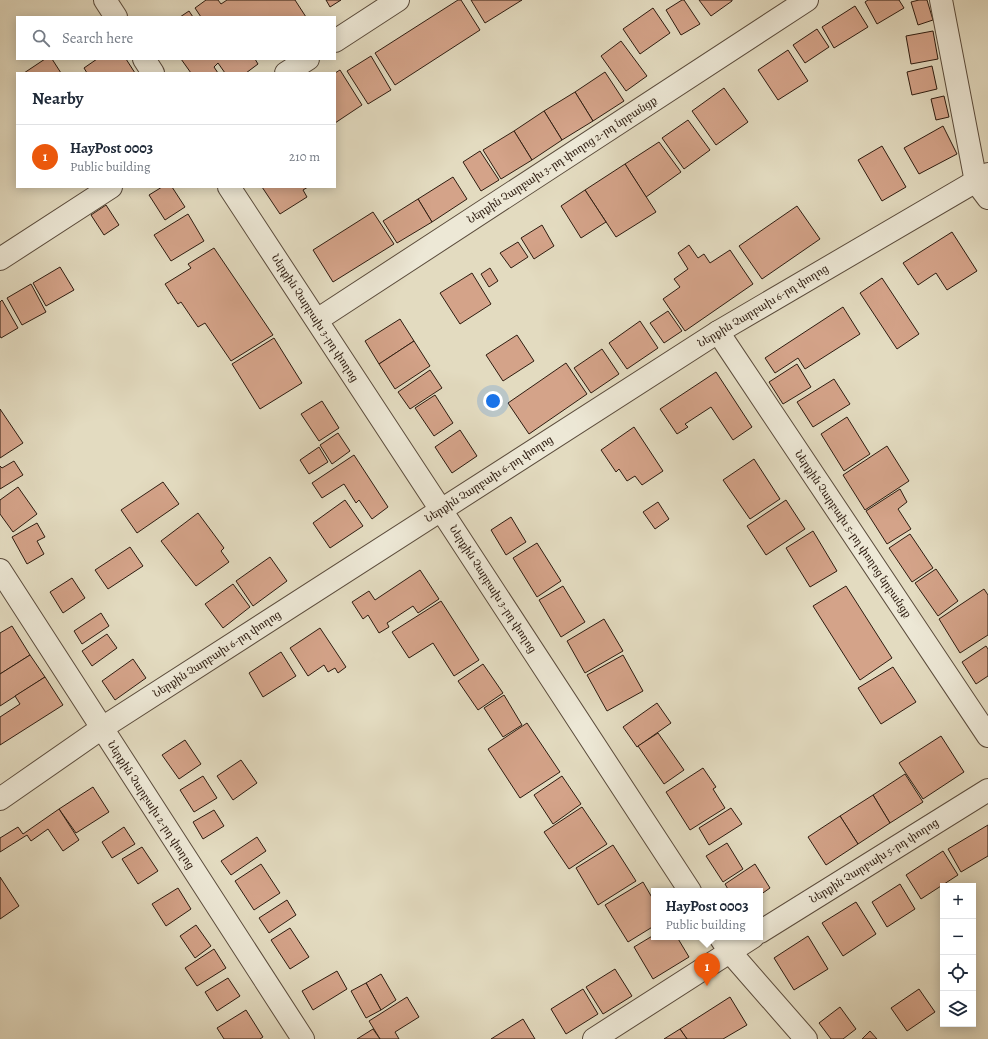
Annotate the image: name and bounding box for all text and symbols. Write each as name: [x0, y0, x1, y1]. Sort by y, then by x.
search box: [16, 16, 336, 60]
icon: search: [30, 27, 52, 49]
text: Search here: [62, 28, 133, 48]
text: Nearby: [32, 87, 83, 110]
street label: Ներքին Չարբախ 3-րդ փողոց 2-րդ նրբանցք: [464, 93, 660, 227]
text: HayPost 0003: [70, 138, 153, 158]
text: 1: [43, 148, 47, 165]
text: 210 m: [289, 148, 320, 165]
text: Public building: [70, 158, 150, 175]
street label: Ներքին Չարբախ 3-րդ փողոց: [268, 251, 362, 385]
street label: Ներքին Չարբախ 6-րդ փողոց: [695, 261, 831, 351]
your location: [483, 391, 503, 411]
street label: Ներքին Չարբախ 6-րդ փողոց: [422, 432, 556, 526]
street label: Ներքին Չարբախ 5-րդ փողոց նրբանցք: [791, 447, 915, 621]
street label: Ներքին Չարբախ 3-րդ փողոց: [446, 522, 540, 656]
street label: Ներքին Չարբախ 6-րդ փողոց: [150, 607, 284, 701]
street label: Ներքին Չարբախ 2-րդ փողոց: [104, 738, 198, 872]
street label: Ներքին Չարբախ 5-րդ փողոց: [807, 815, 941, 907]
map controls: [940, 883, 976, 1027]
button: +: [940, 883, 976, 919]
popup: [651, 888, 763, 940]
text: HayPost 0003: [665, 896, 749, 916]
text: Public building: [665, 916, 746, 933]
button: −: [940, 919, 976, 955]
pin: 1: [694, 953, 720, 986]
button: locate: [940, 955, 976, 991]
button: layers: [940, 991, 976, 1027]

